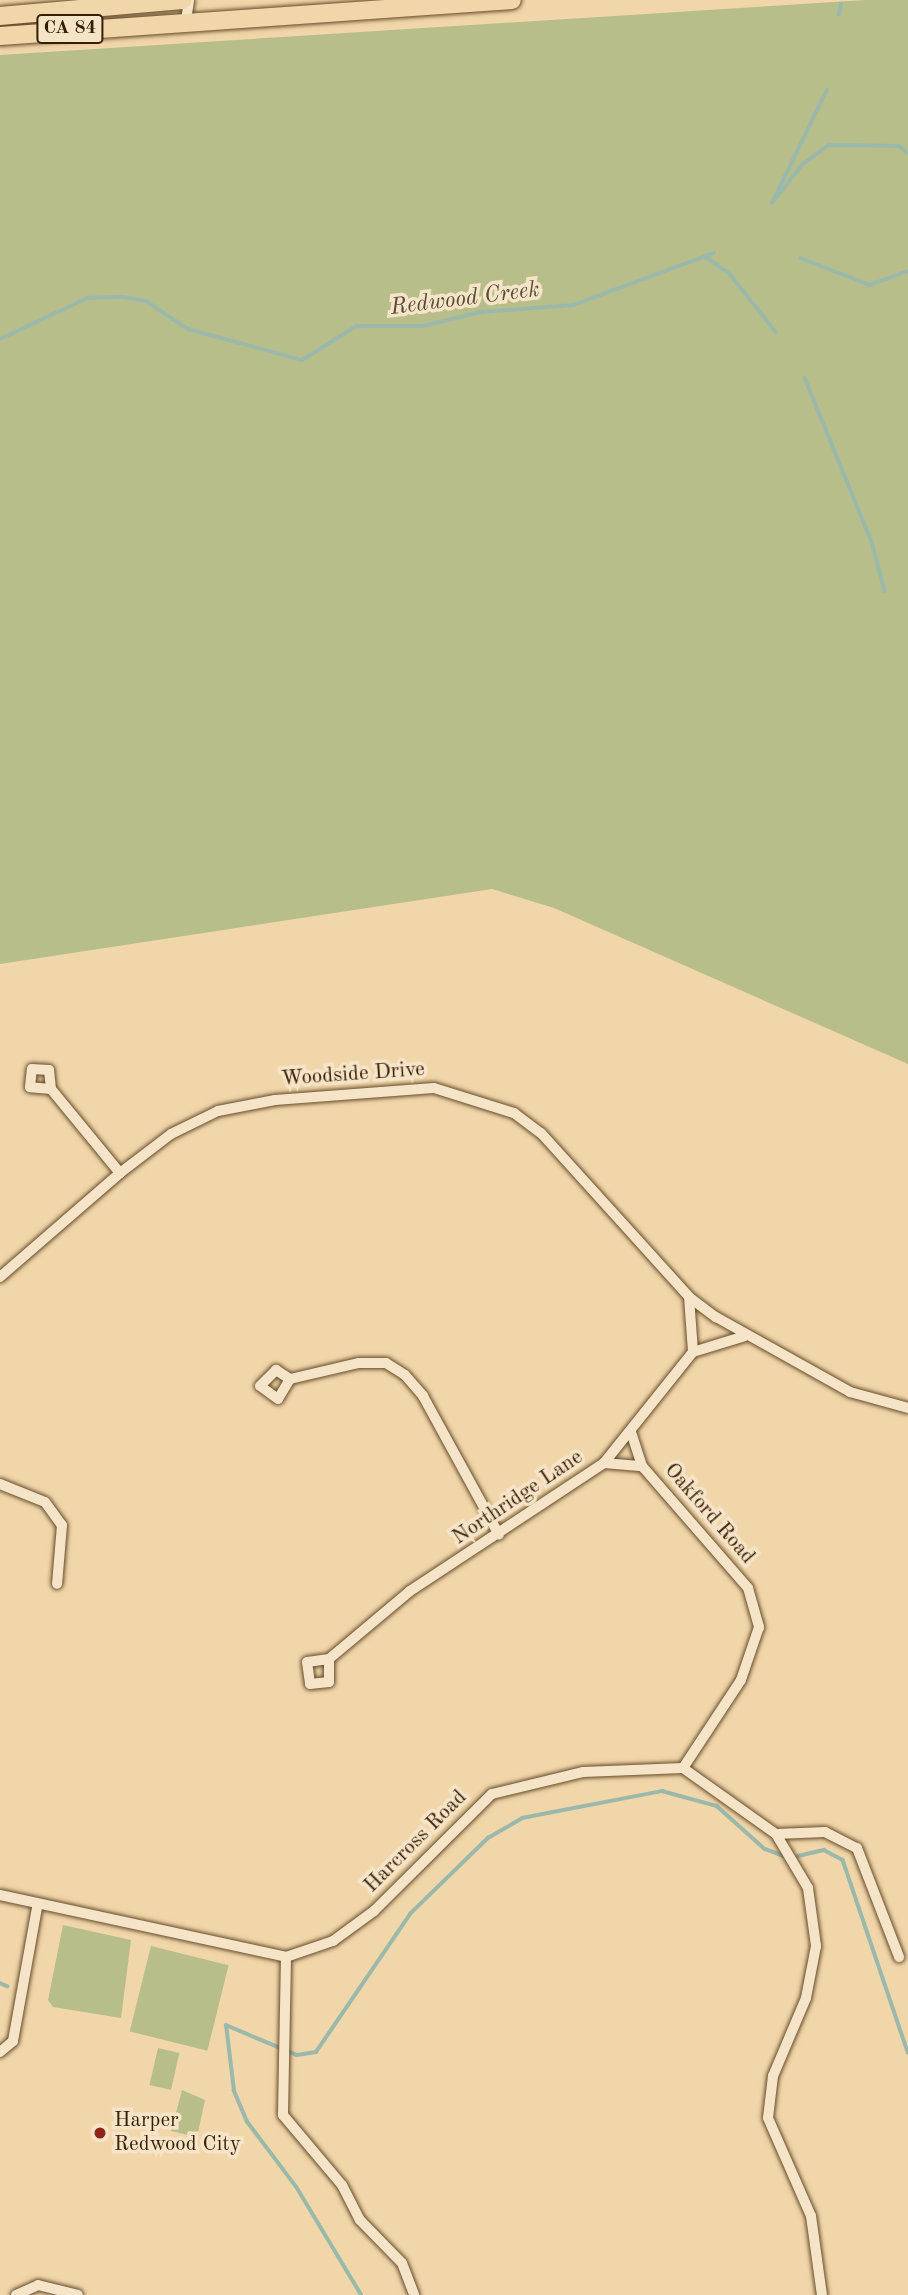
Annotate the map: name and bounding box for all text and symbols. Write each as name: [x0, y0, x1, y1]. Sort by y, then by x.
road number: CA 84: [35, 14, 105, 44]
water label: Redwood Creek: [389, 276, 541, 322]
street label: Woodside Drive: [280, 1057, 426, 1093]
street label: Northridge Lane: [448, 1445, 588, 1551]
street label: Oakford Road: [658, 1458, 760, 1570]
street label: Harcross Road: [359, 1785, 473, 1899]
place label: Harper Redwood City: [114, 2108, 241, 2158]
marker: Harper Redwood City: [92, 2125, 108, 2141]

